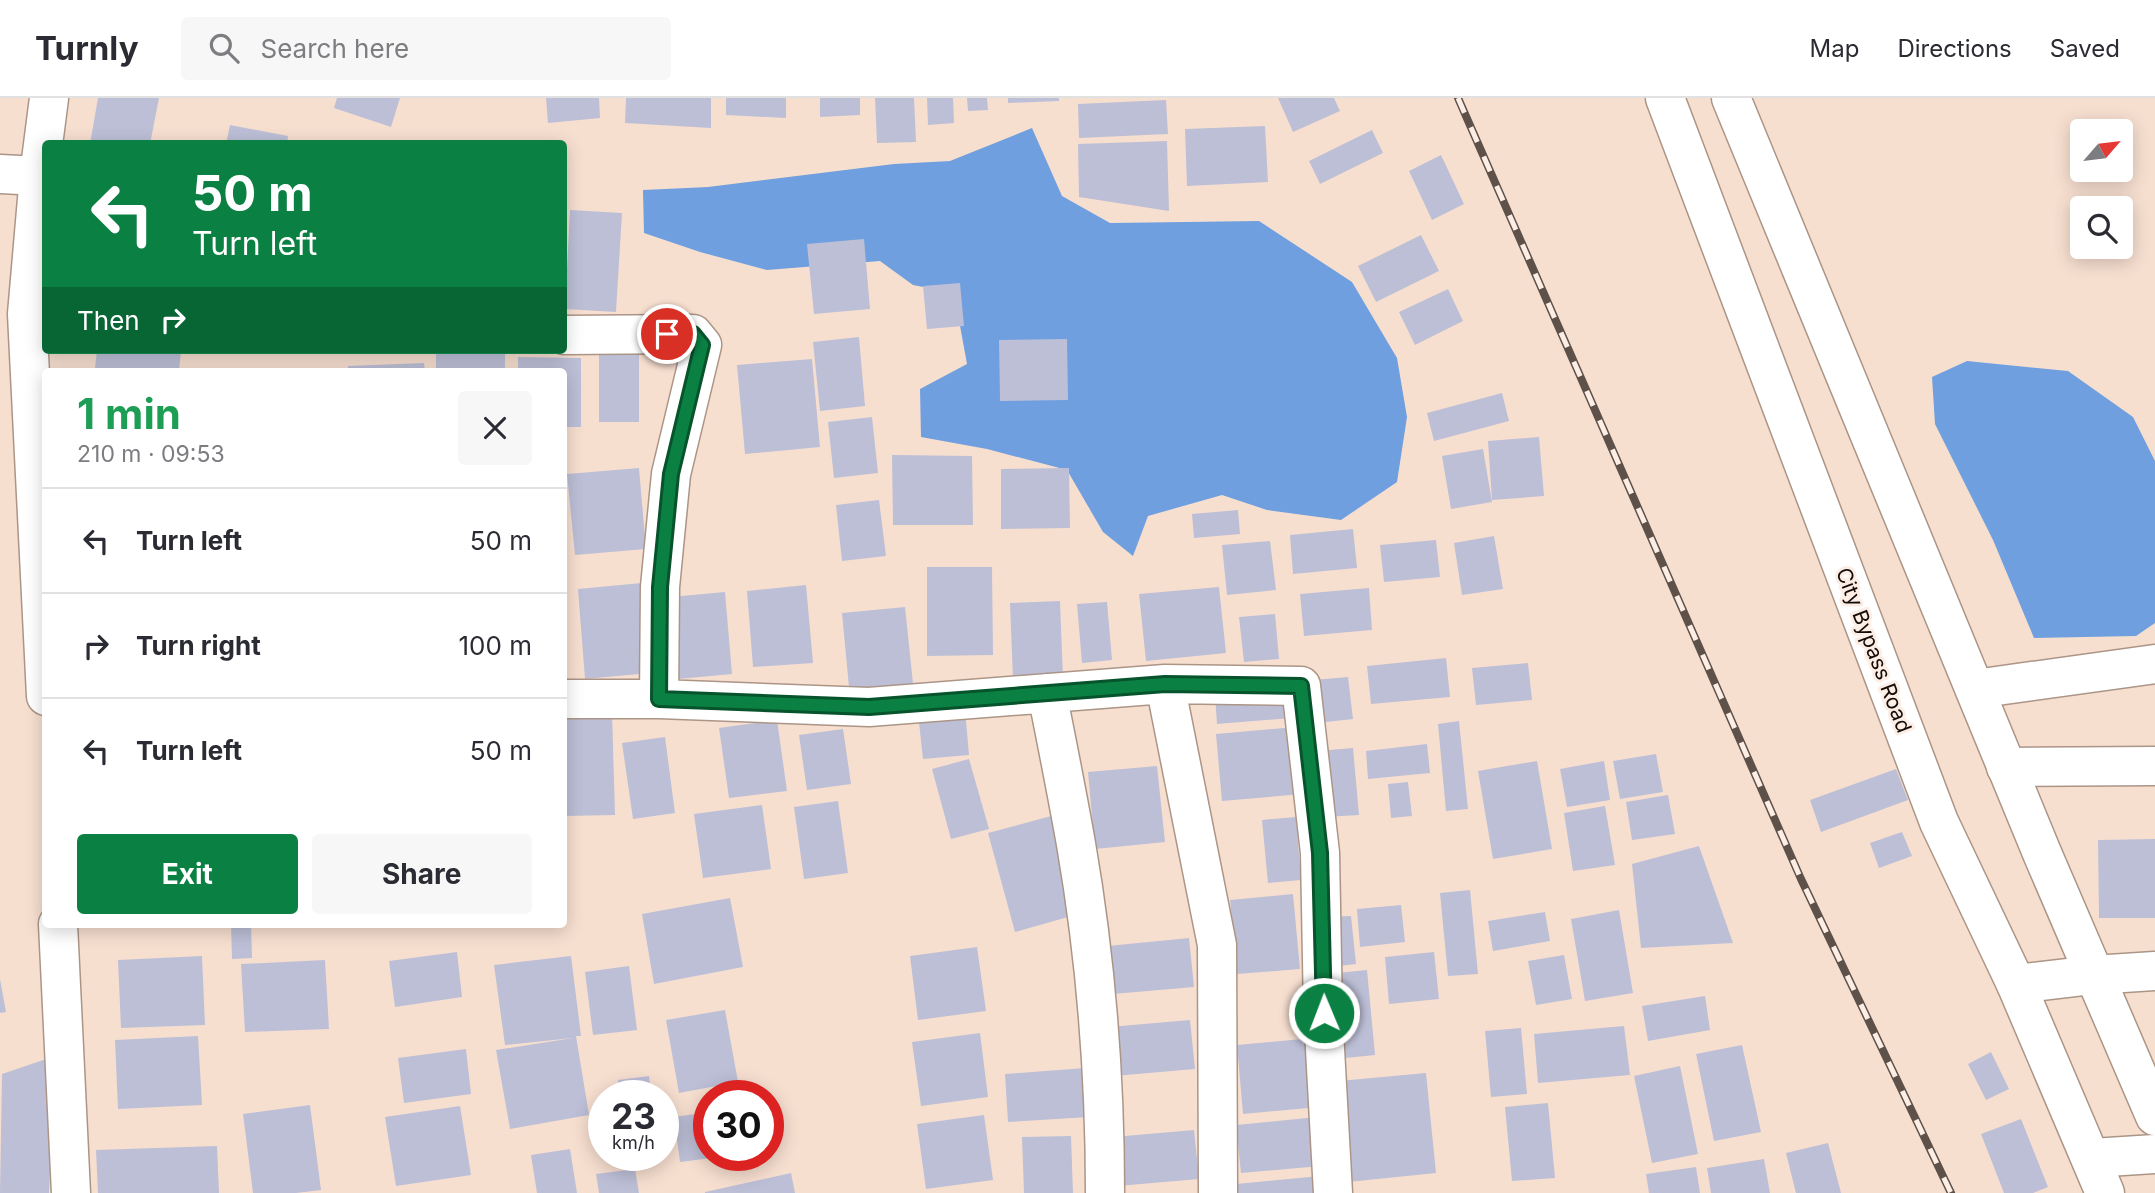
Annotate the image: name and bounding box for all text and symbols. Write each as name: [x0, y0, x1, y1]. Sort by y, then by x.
search box: [181, 17, 671, 80]
text: Turnly: [35, 28, 139, 68]
icon: search: [205, 29, 243, 67]
text: Search here: [261, 33, 409, 64]
text: Map: [1810, 34, 1859, 63]
text: Directions: [1897, 34, 2012, 63]
text: Saved: [2050, 34, 2120, 63]
north arrow: [2070, 119, 2133, 182]
map controls: [2070, 119, 2133, 259]
text: 50 m: [192, 164, 313, 223]
icon: left: [77, 168, 168, 259]
button: search: [2070, 196, 2133, 259]
text: Turn left: [192, 224, 317, 263]
icon: right: [154, 301, 192, 339]
pin: [637, 304, 697, 364]
text: Then: [77, 305, 140, 336]
icon: arrive: [648, 315, 686, 353]
text: 1 min: [77, 388, 181, 439]
button: close: [458, 391, 532, 465]
text: 210 m · 09:53: [77, 440, 225, 468]
icon: left: [77, 522, 115, 560]
text: Turn left: [136, 525, 242, 556]
text: 50 m: [470, 525, 532, 556]
street label: City Bypass Road: [1831, 564, 1917, 736]
icon: right: [77, 627, 115, 665]
text: Turn right: [136, 630, 261, 661]
text: 100 m: [459, 630, 532, 661]
icon: left: [77, 732, 115, 770]
text: Turn left: [136, 735, 242, 766]
text: 50 m: [470, 735, 532, 766]
button: Exit: [77, 834, 298, 914]
button: Share: [312, 834, 532, 914]
position arrow: [1287, 976, 1361, 1050]
speed limit sign: 30: [693, 1080, 784, 1171]
text: 23: [611, 1095, 656, 1137]
text: km/h: [612, 1132, 655, 1153]

